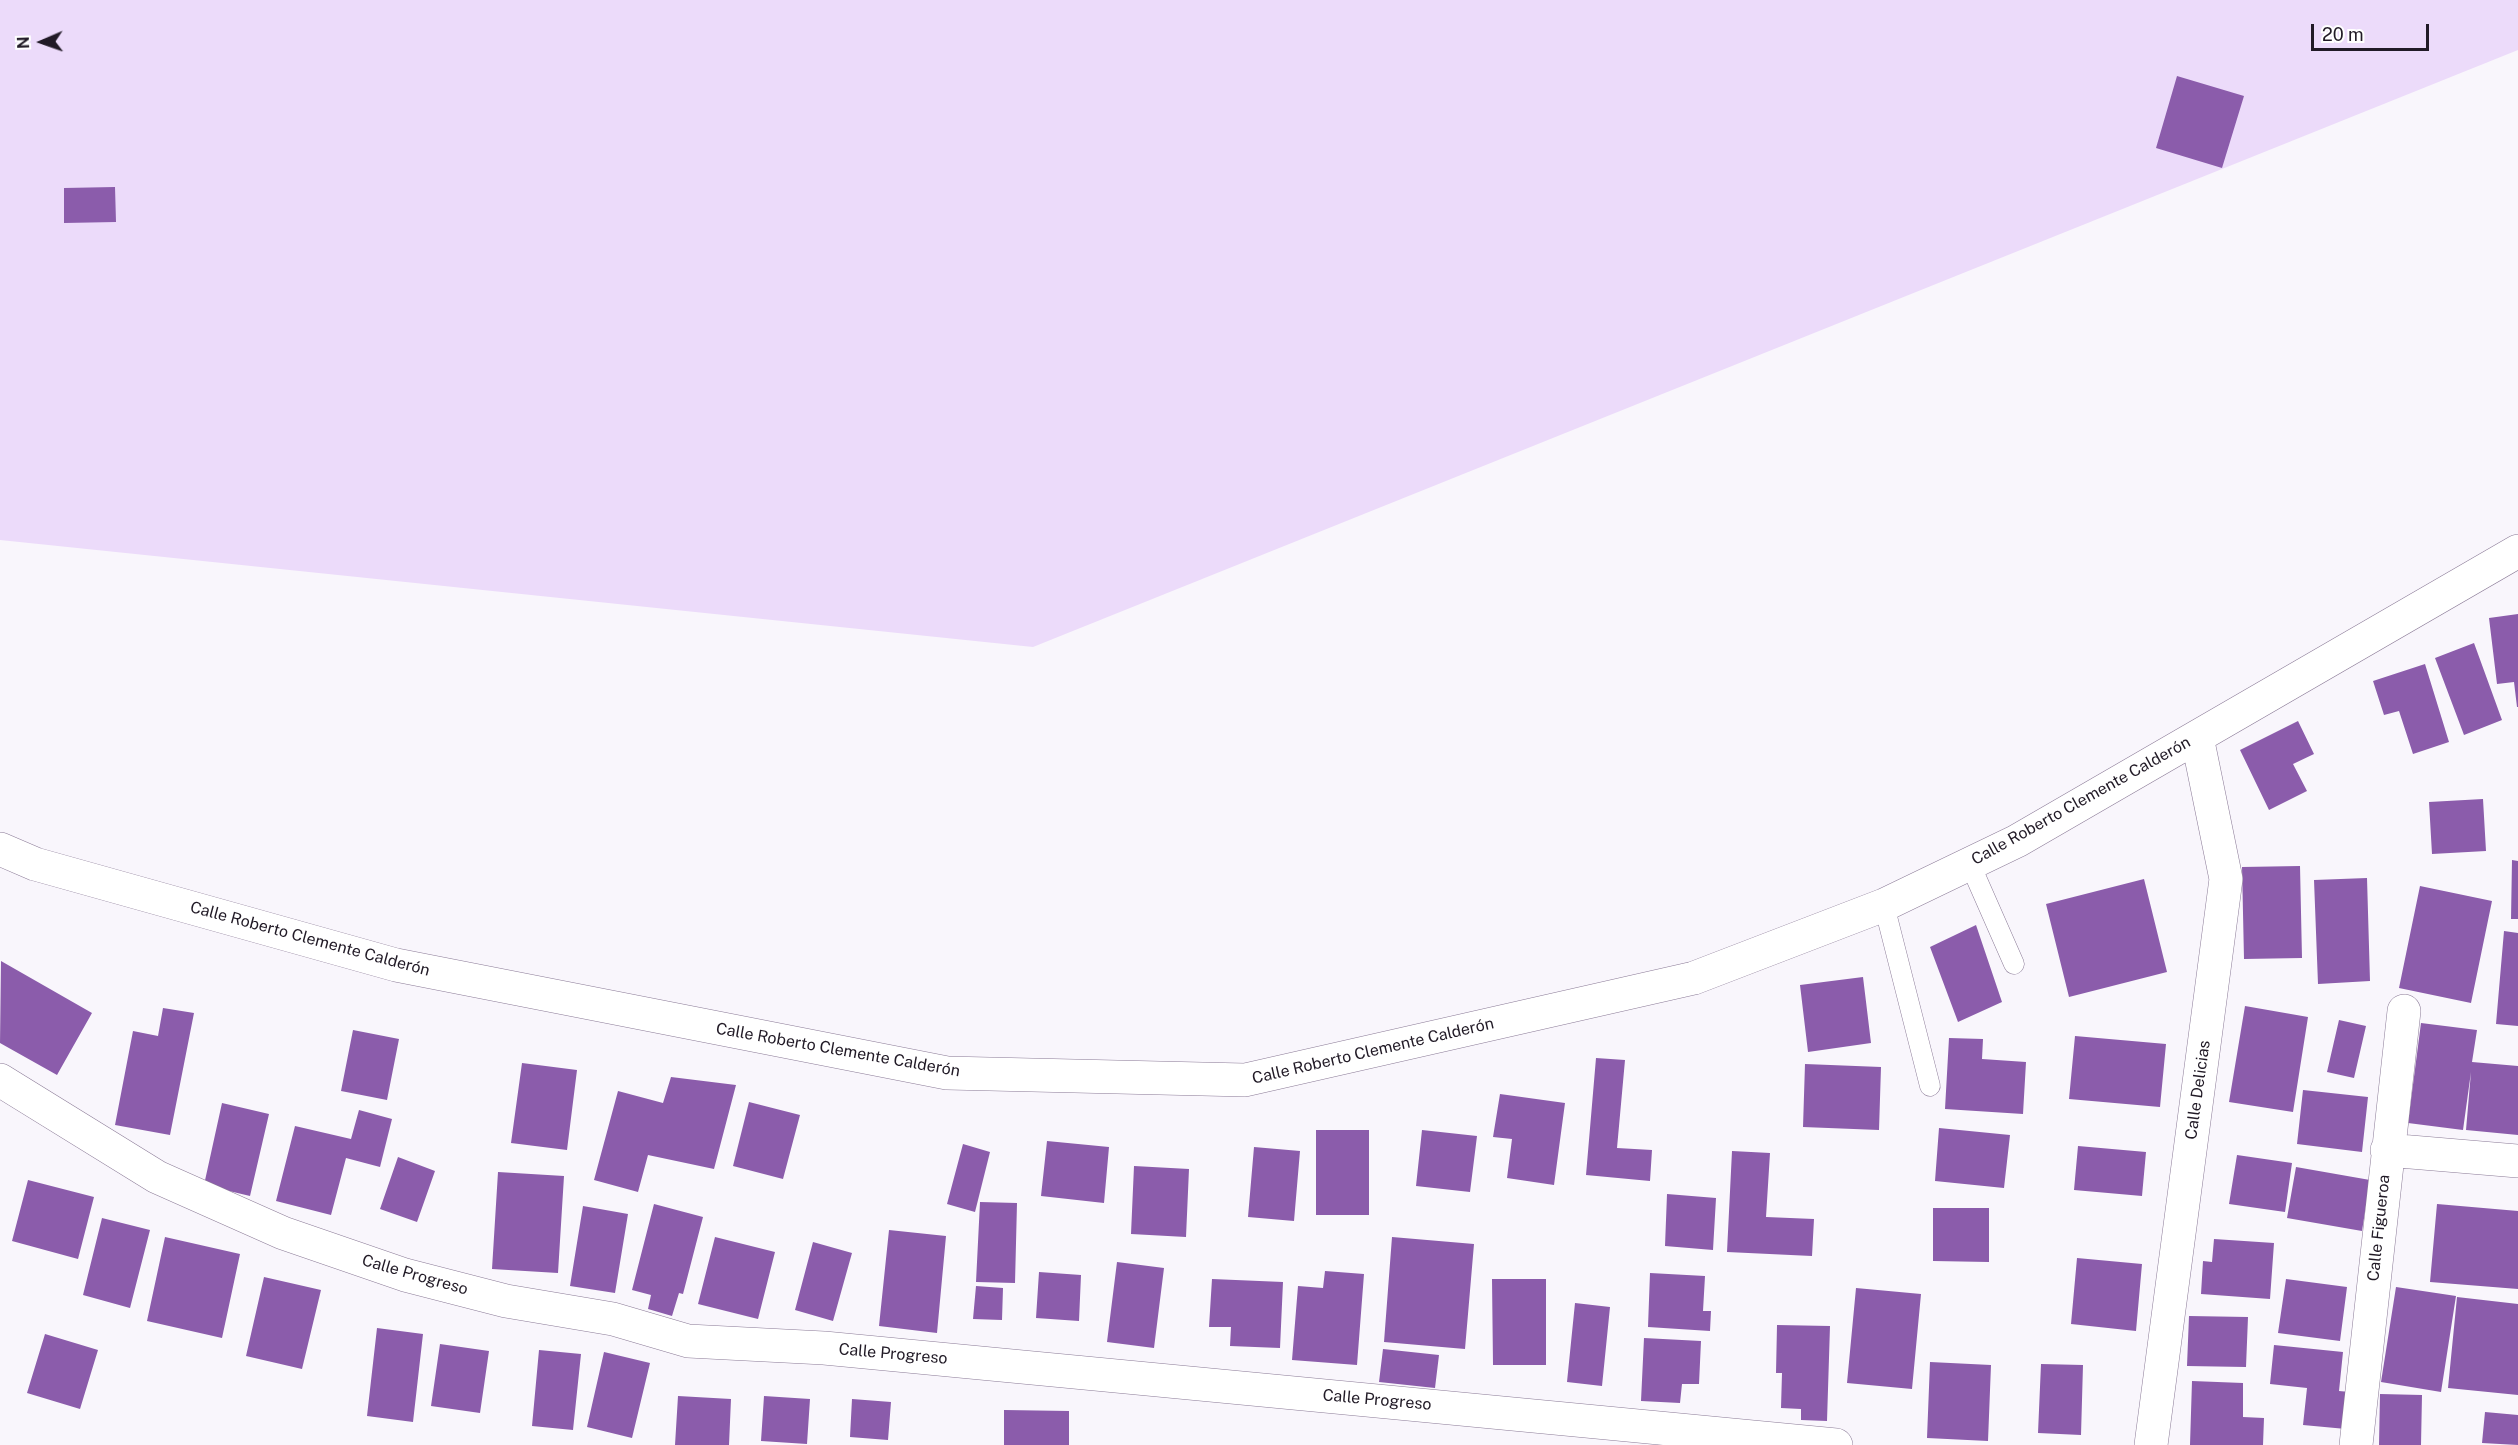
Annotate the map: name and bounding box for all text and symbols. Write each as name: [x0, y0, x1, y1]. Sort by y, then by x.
north arrow: [12, 12, 72, 72]
scale bar: [2314, 12, 2432, 50]
text: 20 m: [2322, 24, 2364, 45]
text: N: [14, 36, 33, 49]
street label: Calle Roberto Clemente Calderón: [1968, 733, 2194, 869]
street label: Calle Roberto Clemente Calderón: [188, 898, 432, 980]
street label: Calle Roberto Clemente Calderón: [1250, 1014, 1496, 1088]
street label: Calle Roberto Clemente Calderón: [714, 1019, 962, 1081]
street label: Calle Delicias: [2182, 1039, 2214, 1141]
street label: Calle Figueroa: [2364, 1174, 2394, 1282]
street label: Calle Progreso: [360, 1251, 470, 1299]
street label: Calle Progreso: [838, 1340, 948, 1368]
street label: Calle Progreso: [1322, 1386, 1432, 1414]

